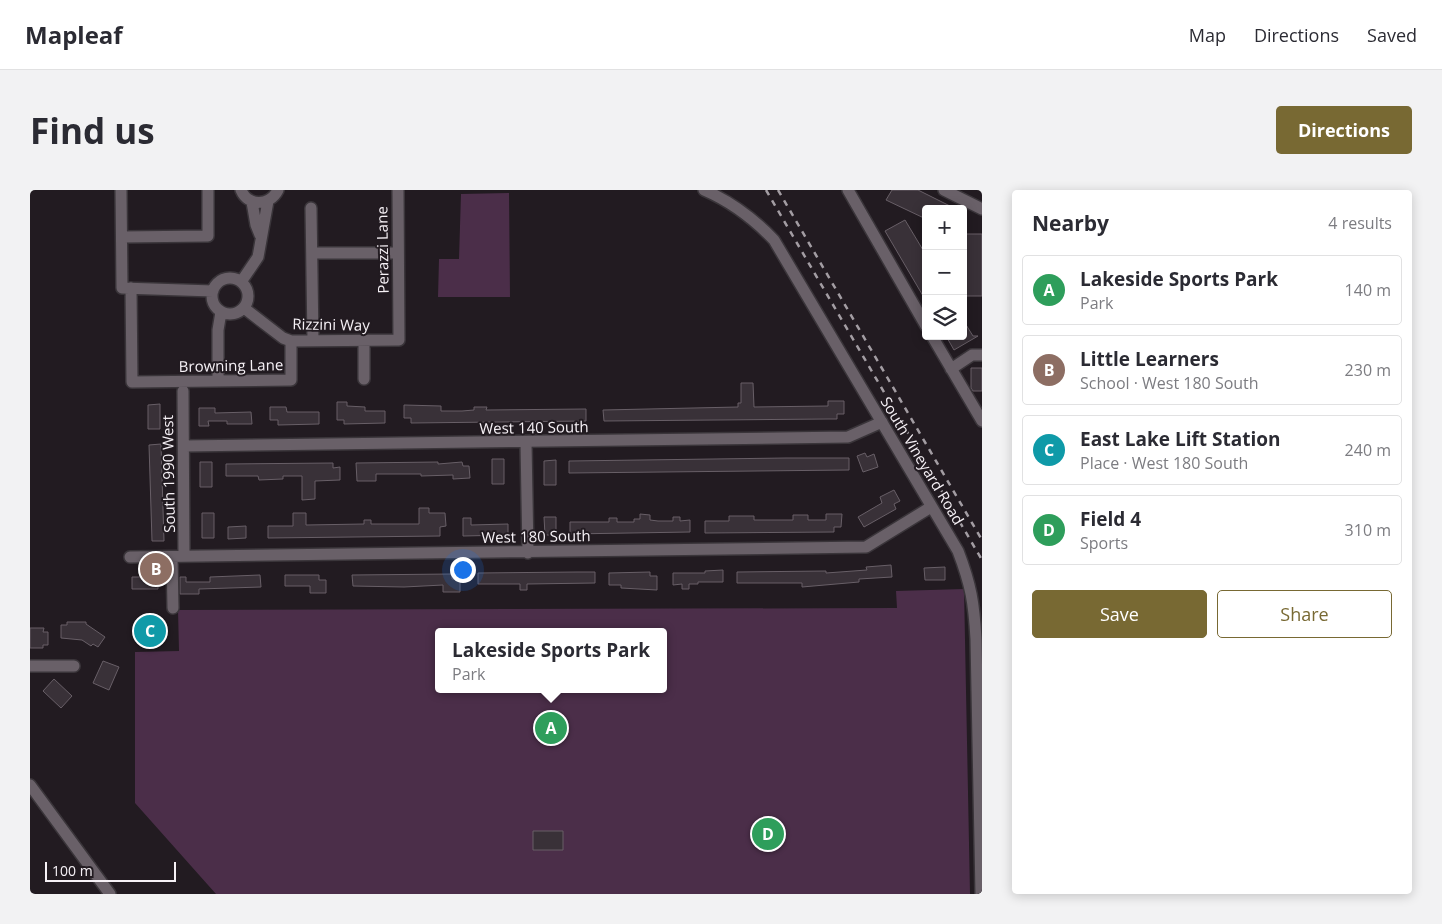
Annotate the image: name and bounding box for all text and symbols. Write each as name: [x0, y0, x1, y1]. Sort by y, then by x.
text: Mapleaf: [25, 18, 123, 51]
text: Map: [1189, 23, 1226, 47]
text: Directions: [1254, 23, 1339, 47]
text: Saved: [1367, 23, 1417, 47]
button: Directions: [1276, 106, 1412, 154]
text: Find us: [30, 107, 155, 154]
map controls: [922, 205, 967, 340]
button: +: [922, 205, 967, 250]
street label: Perazzi Lane: [371, 206, 393, 294]
text: Nearby: [1032, 209, 1109, 237]
text: 4 results: [1328, 212, 1392, 234]
button: −: [922, 250, 967, 295]
text: Lakeside Sports Park: [1080, 266, 1278, 292]
text: A: [1043, 279, 1055, 301]
text: 140 m: [1345, 279, 1391, 301]
text: Park: [1080, 292, 1113, 314]
button: layers: [922, 295, 967, 340]
street label: Rizzini Way: [292, 313, 370, 335]
text: Little Learners: [1080, 346, 1219, 372]
street label: Browning Lane: [179, 354, 283, 376]
text: B: [1044, 359, 1054, 381]
text: 230 m: [1345, 359, 1391, 381]
text: School · West 180 South: [1080, 372, 1259, 394]
street label: South Vineyard Road: [877, 393, 969, 528]
street label: South 1990 West: [157, 415, 179, 533]
street label: West 140 South: [479, 416, 589, 438]
text: East Lake Lift Station: [1080, 426, 1280, 452]
text: C: [1044, 439, 1054, 461]
text: 240 m: [1345, 439, 1391, 461]
text: Place · West 180 South: [1080, 452, 1248, 474]
text: Field 4: [1080, 506, 1141, 532]
text: D: [1043, 519, 1055, 541]
text: 310 m: [1345, 519, 1391, 541]
street label: West 180 South: [481, 525, 591, 547]
text: Sports: [1080, 532, 1128, 554]
pin: B: [140, 550, 172, 588]
your location: [450, 557, 476, 583]
button: Save: [1032, 590, 1207, 638]
button: Share: [1217, 590, 1392, 638]
pin: C: [134, 612, 166, 650]
popup: [435, 628, 667, 693]
text: Lakeside Sports Park: [452, 637, 650, 663]
text: Park: [452, 663, 485, 685]
pin: A: [535, 709, 567, 747]
pin: D: [752, 815, 784, 853]
scale bar: [45, 859, 176, 882]
text: 100 m: [52, 861, 93, 880]

